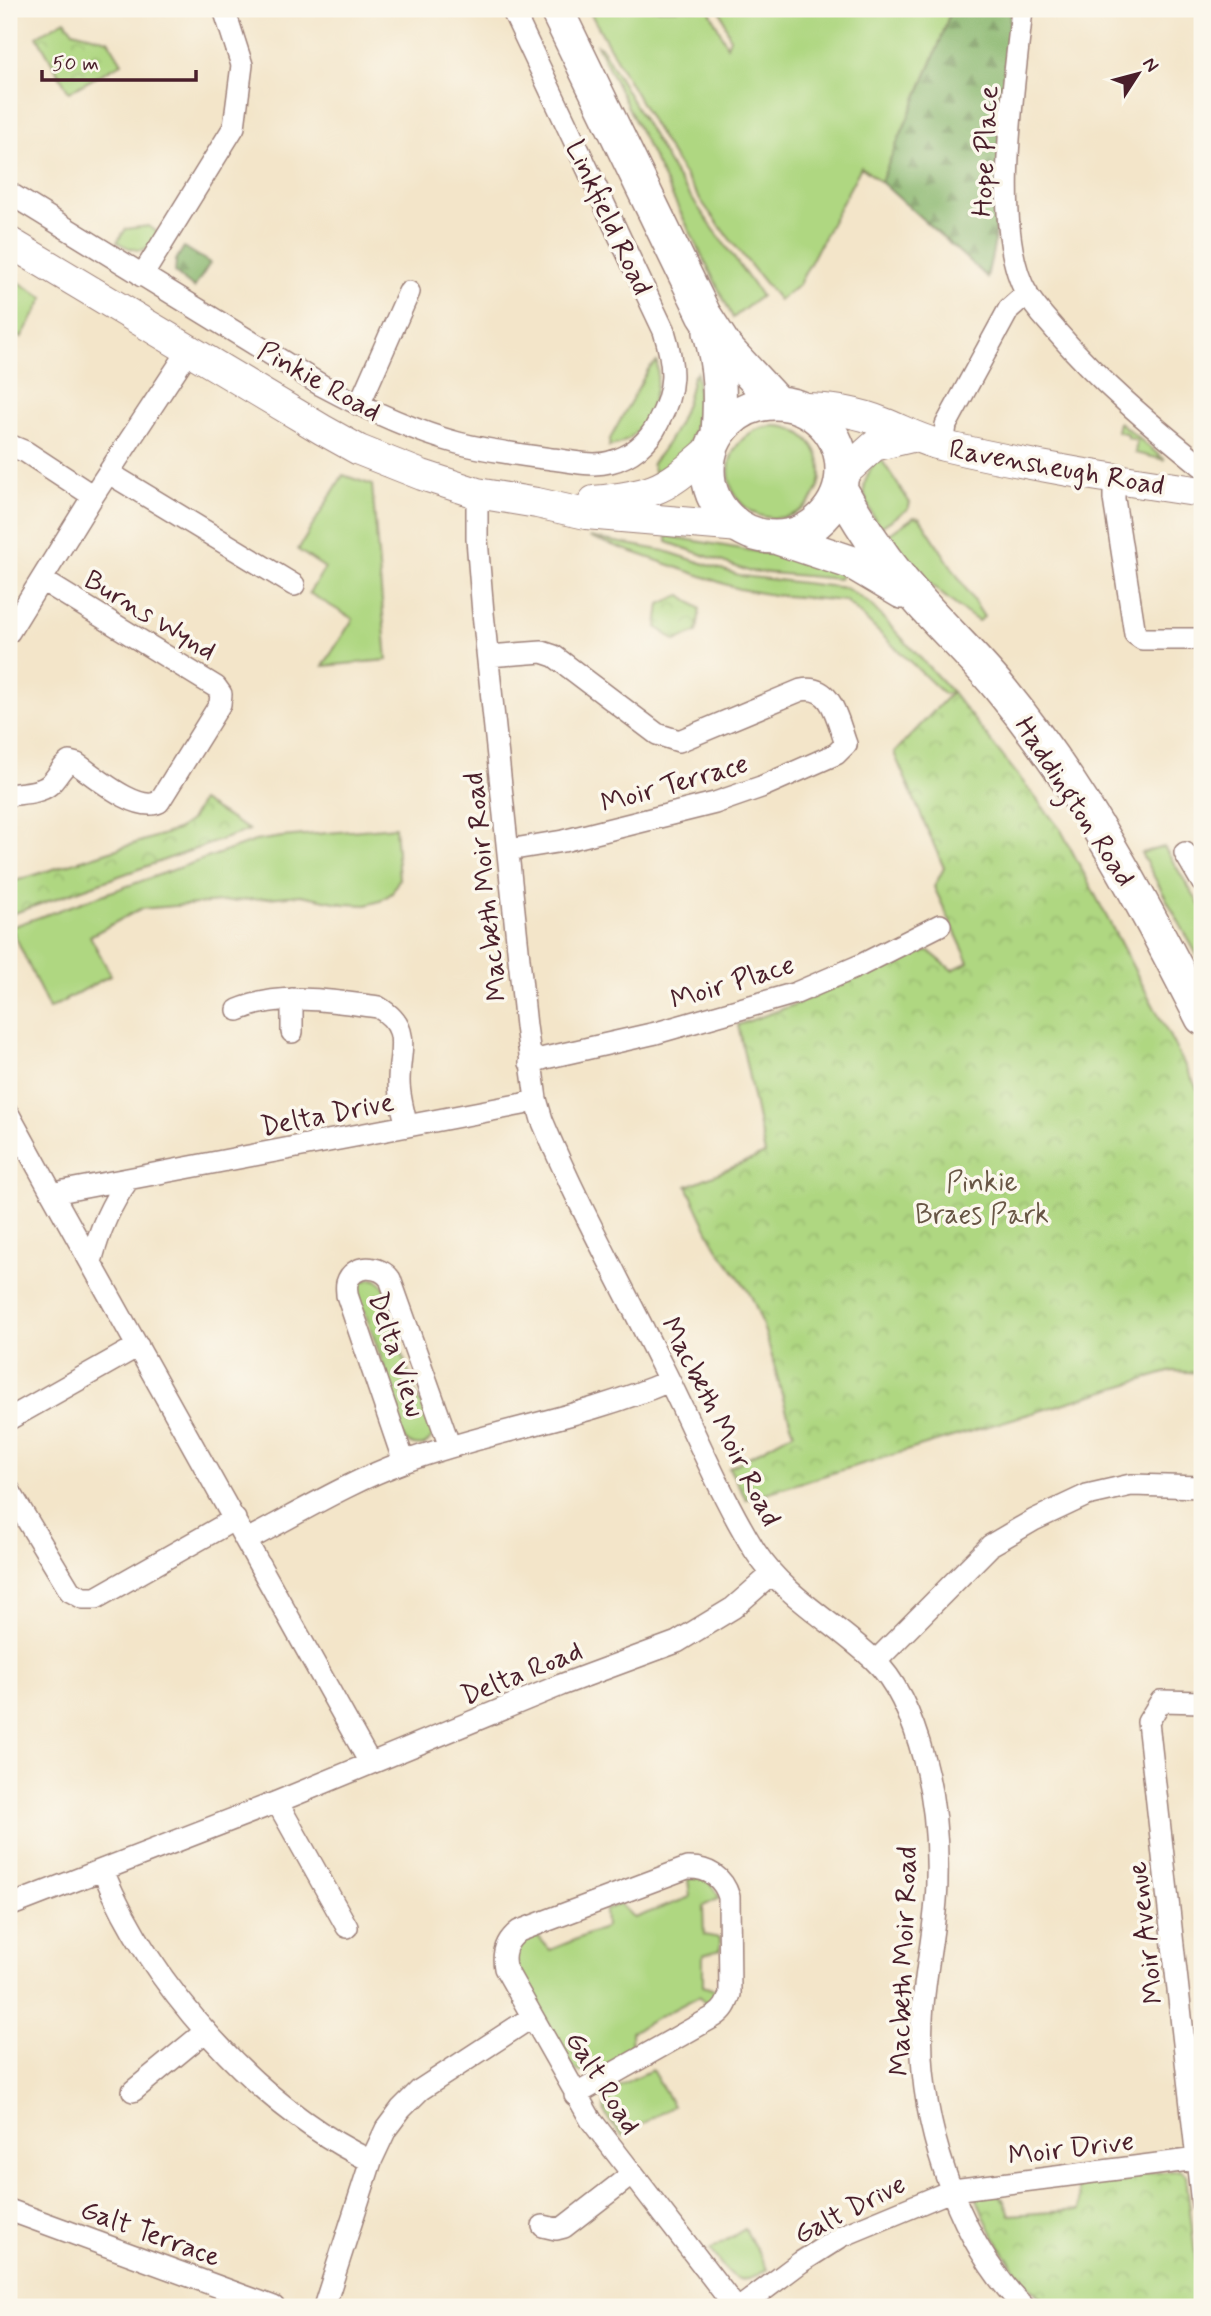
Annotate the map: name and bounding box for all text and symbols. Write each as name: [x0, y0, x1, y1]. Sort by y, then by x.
scale bar: [42, 38, 196, 82]
north arrow: [1102, 38, 1172, 108]
text: 50 m: [52, 50, 99, 78]
text: N: [1137, 52, 1164, 77]
street label: Hope Place: [965, 85, 1008, 218]
street label: Linkfield Road: [556, 134, 660, 302]
street label: Pinkie Road: [251, 333, 387, 431]
street label: Ravensheugh Road: [946, 431, 1167, 506]
street label: Burns Wynd: [77, 562, 223, 670]
street label: Haddington Road: [1003, 710, 1143, 896]
street label: Moir Terrace: [597, 746, 753, 823]
street label: Macbeth Moir Road: [456, 770, 517, 1003]
street label: Moir Place: [666, 947, 799, 1020]
street label: Delta Drive: [258, 1084, 397, 1147]
park label: Pinkie Braes Park: [915, 1165, 1049, 1234]
street label: Delta View: [358, 1288, 433, 1422]
street label: Macbeth Moir Road: [651, 1311, 788, 1533]
street label: Delta Road: [456, 1633, 588, 1715]
street label: Macbeth Moir Road: [882, 1845, 927, 2077]
street label: Moir Avenue: [1119, 1859, 1174, 2006]
street label: Galt Road: [556, 2025, 648, 2142]
street label: Moir Drive: [1006, 2123, 1136, 2176]
street label: Galt Drive: [788, 2166, 912, 2254]
street label: Galt Terrace: [75, 2192, 225, 2277]

